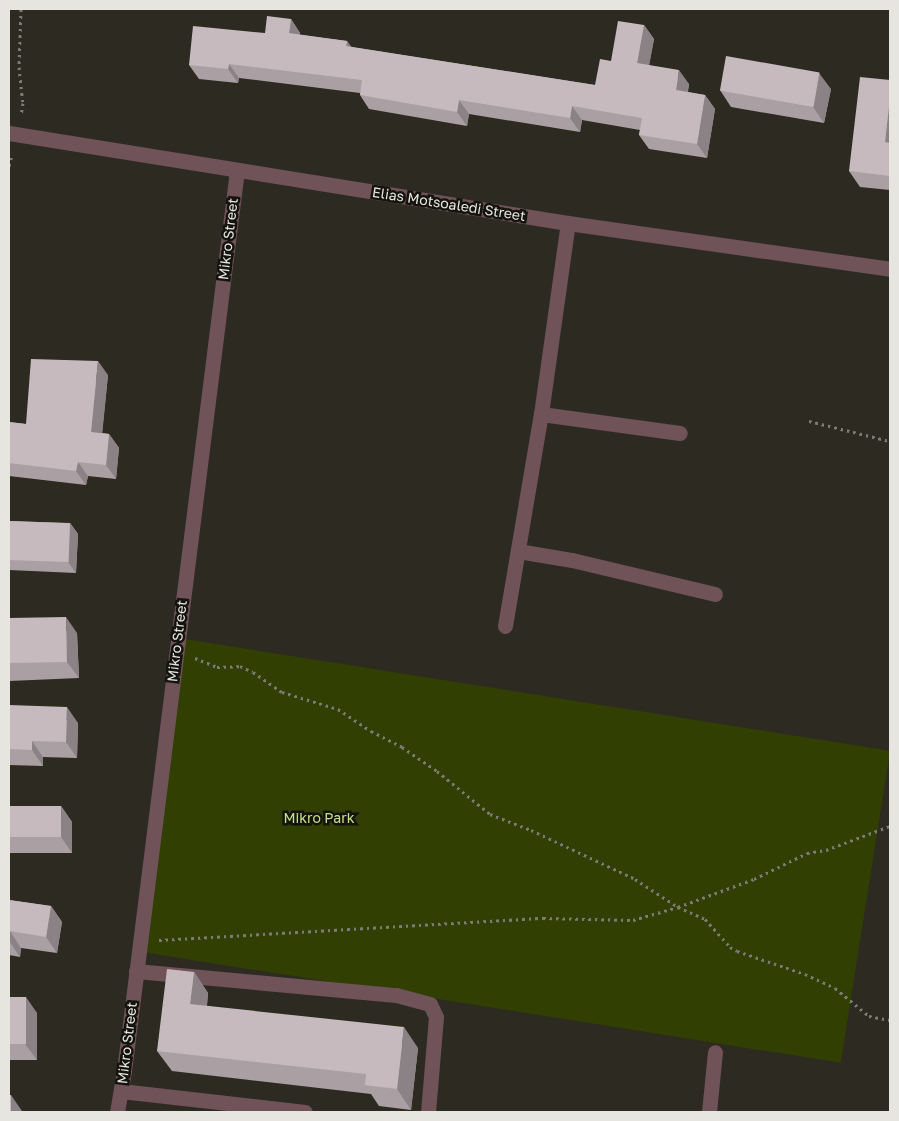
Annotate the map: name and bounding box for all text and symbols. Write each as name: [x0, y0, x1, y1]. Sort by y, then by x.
street label: Elias Motsoaledi Street: [371, 184, 527, 224]
street label: Mikro Street: [215, 197, 241, 281]
street label: Mikro Street: [164, 599, 190, 683]
park label: Mikro Park: [283, 810, 355, 826]
street label: Mikro Street: [114, 1001, 140, 1085]

